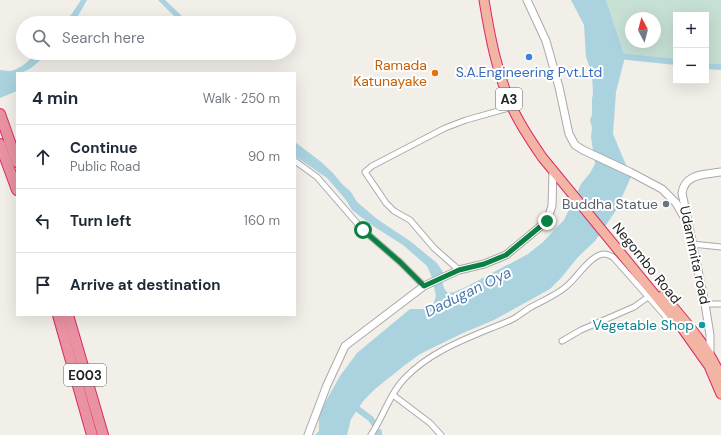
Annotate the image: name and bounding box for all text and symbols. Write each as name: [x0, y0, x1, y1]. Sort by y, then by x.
north arrow: [625, 12, 661, 48]
map controls: [673, 12, 709, 84]
button: +: [673, 12, 709, 48]
search box: [16, 16, 296, 60]
icon: search: [30, 27, 52, 49]
text: Search here: [62, 28, 145, 48]
button: −: [673, 48, 709, 84]
marker: S.A.Engineering Pvt.Ltd: [524, 52, 534, 62]
place label: Ramada Katunayake: [353, 56, 427, 90]
place label: S.A.Engineering Pvt.Ltd: [456, 63, 602, 81]
marker: Ramada Katunayake: [430, 68, 440, 78]
text: 4 min: [32, 87, 78, 109]
road number: A3: [496, 88, 522, 110]
text: Walk · 250 m: [203, 90, 280, 107]
text: Continue: [70, 138, 138, 158]
icon: ahead: [32, 146, 54, 168]
text: 90 m: [248, 148, 280, 165]
text: Public Road: [70, 158, 140, 175]
place label: Buddha Statue: [562, 195, 658, 213]
marker: Buddha Statue: [661, 199, 671, 209]
street label: Udammita road: [676, 204, 714, 306]
icon: left: [32, 210, 54, 232]
text: Turn left: [70, 211, 131, 231]
text: 160 m: [244, 212, 280, 229]
route end: [538, 212, 556, 230]
street label: Negombo Road: [609, 219, 685, 307]
route start: [354, 221, 372, 239]
water label: Dadugan Oya: [421, 262, 515, 322]
icon: arrive: [32, 274, 54, 296]
text: Arrive at destination: [70, 275, 221, 295]
place label: Vegetable Shop: [592, 316, 694, 334]
marker: Vegetable Shop: [697, 320, 707, 330]
road number: E003: [64, 364, 106, 386]

